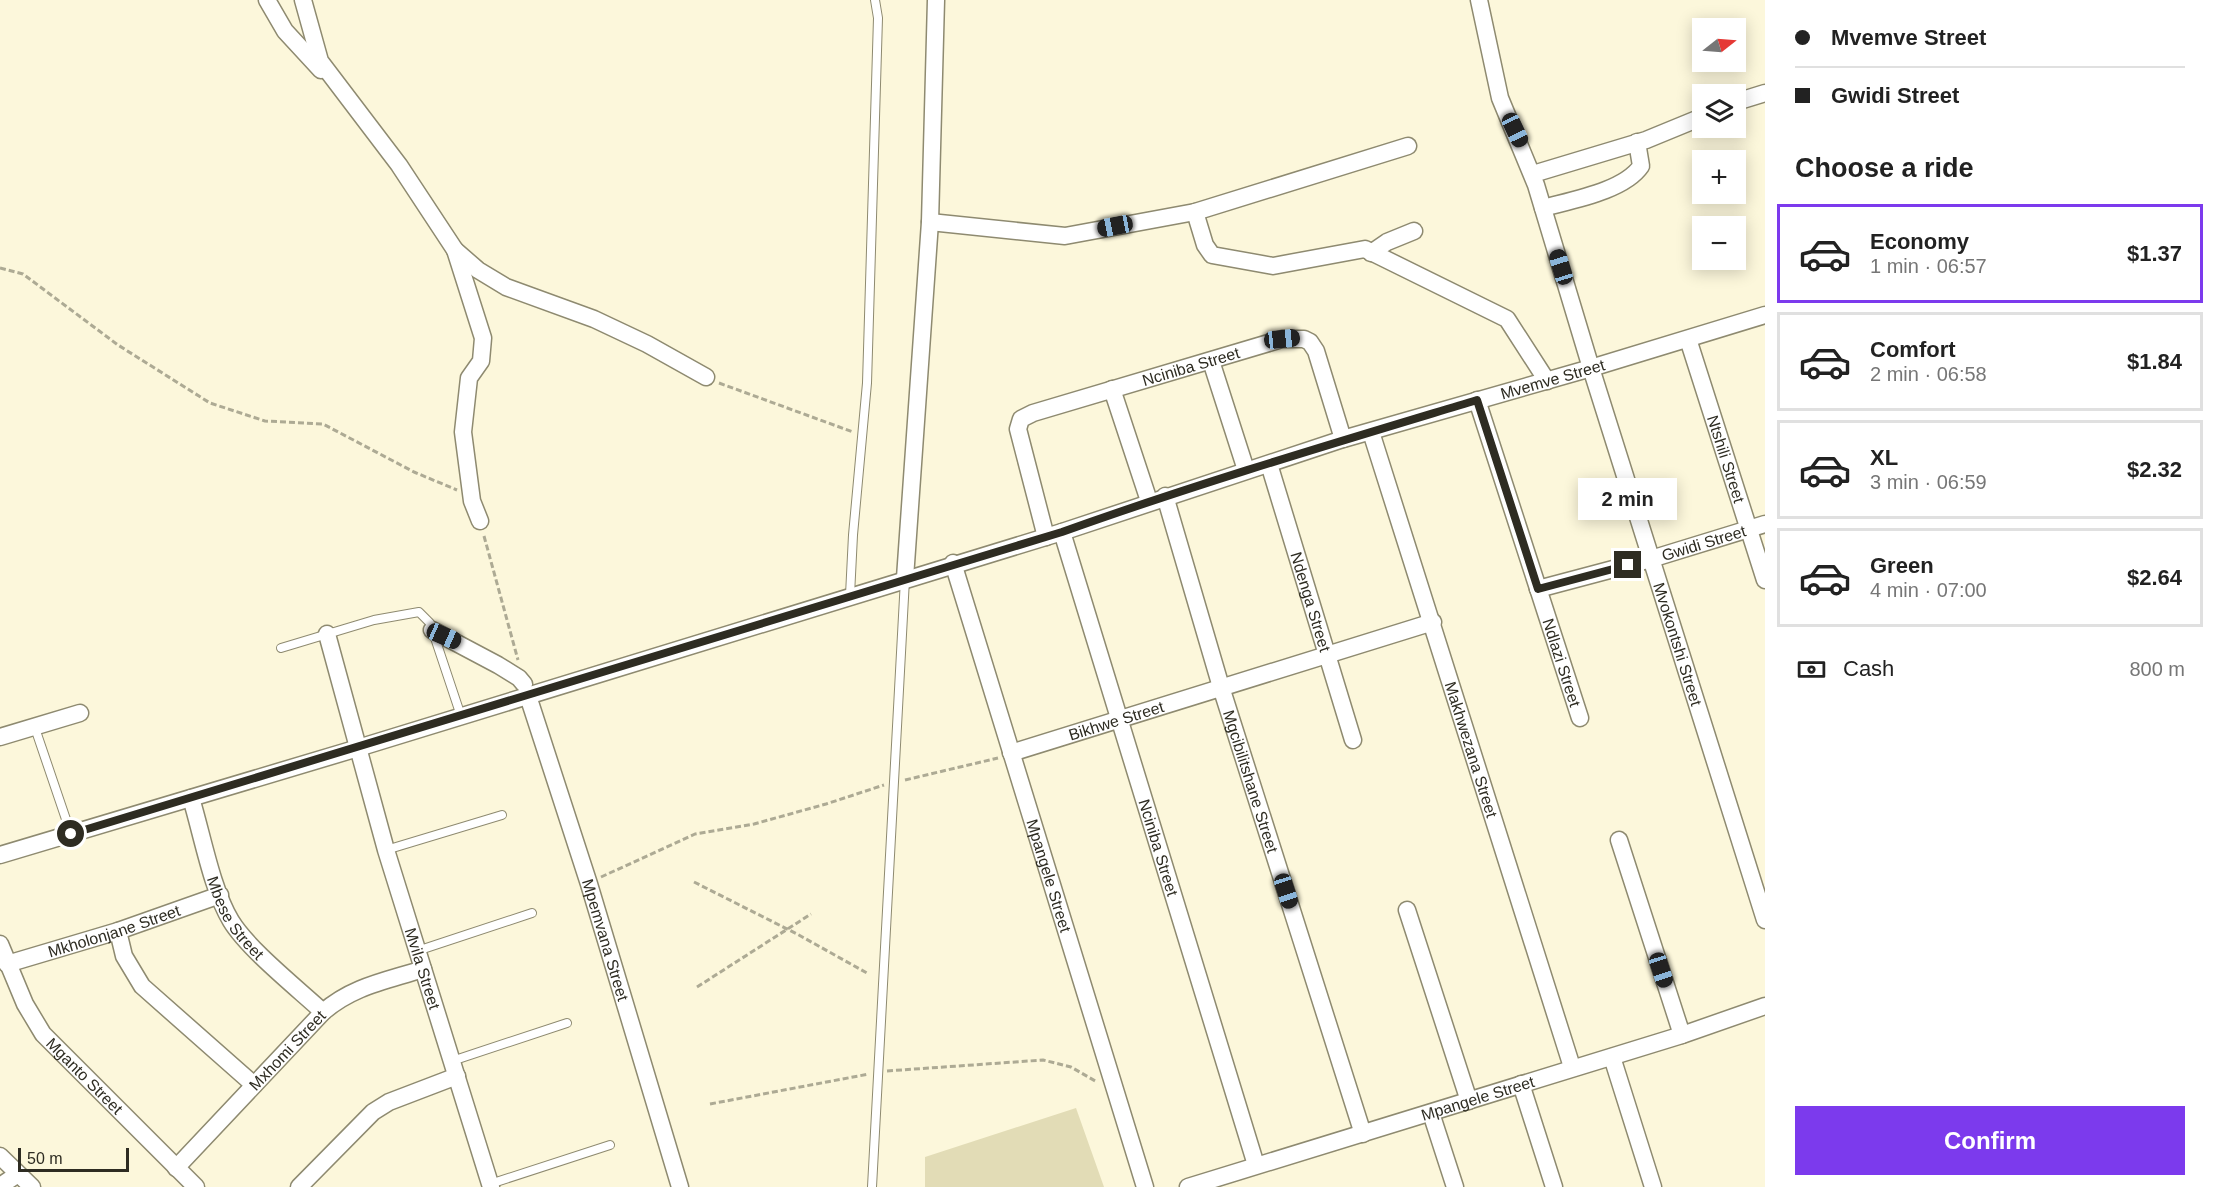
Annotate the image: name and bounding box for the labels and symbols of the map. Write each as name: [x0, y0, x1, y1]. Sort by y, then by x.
north arrow: [1692, 18, 1746, 72]
car: [1499, 110, 1531, 150]
car: [1096, 214, 1134, 238]
car: [1547, 247, 1575, 287]
car: [1263, 328, 1301, 350]
street label: Nciniba Street: [1140, 343, 1242, 389]
street label: Mvemve Street: [1498, 356, 1607, 402]
street label: Ntshili Street: [1704, 413, 1748, 505]
callout: 2 min: [1578, 478, 1678, 520]
street label: Gwidi Street: [1659, 522, 1748, 564]
street label: Ndenga Street: [1288, 550, 1334, 654]
route end: [1614, 551, 1641, 578]
street label: Mvokontshi Street: [1651, 580, 1706, 708]
street label: Ndlazi Street: [1540, 616, 1584, 709]
car: [424, 620, 464, 652]
street label: Makhwezana Street: [1442, 679, 1501, 820]
street label: Bikhwe Street: [1066, 697, 1166, 743]
street label: Mgcibilitshane Street: [1220, 708, 1282, 855]
street label: Nciniba Street: [1136, 797, 1182, 899]
street label: Mpangele Street: [1024, 817, 1075, 935]
route start: [57, 820, 84, 847]
car: [1272, 871, 1300, 911]
street label: Mbese Street: [204, 874, 268, 963]
street label: Mpemvana Street: [579, 877, 632, 1003]
street label: Mkholonjane Street: [46, 901, 183, 960]
street label: Mvila Street: [402, 926, 444, 1012]
car: [1647, 950, 1675, 990]
street label: Mxhomi Street: [246, 1006, 329, 1093]
street label: Mganto Street: [43, 1034, 127, 1118]
street label: Mpangele Street: [1419, 1072, 1537, 1123]
scale bar: [18, 1145, 129, 1172]

